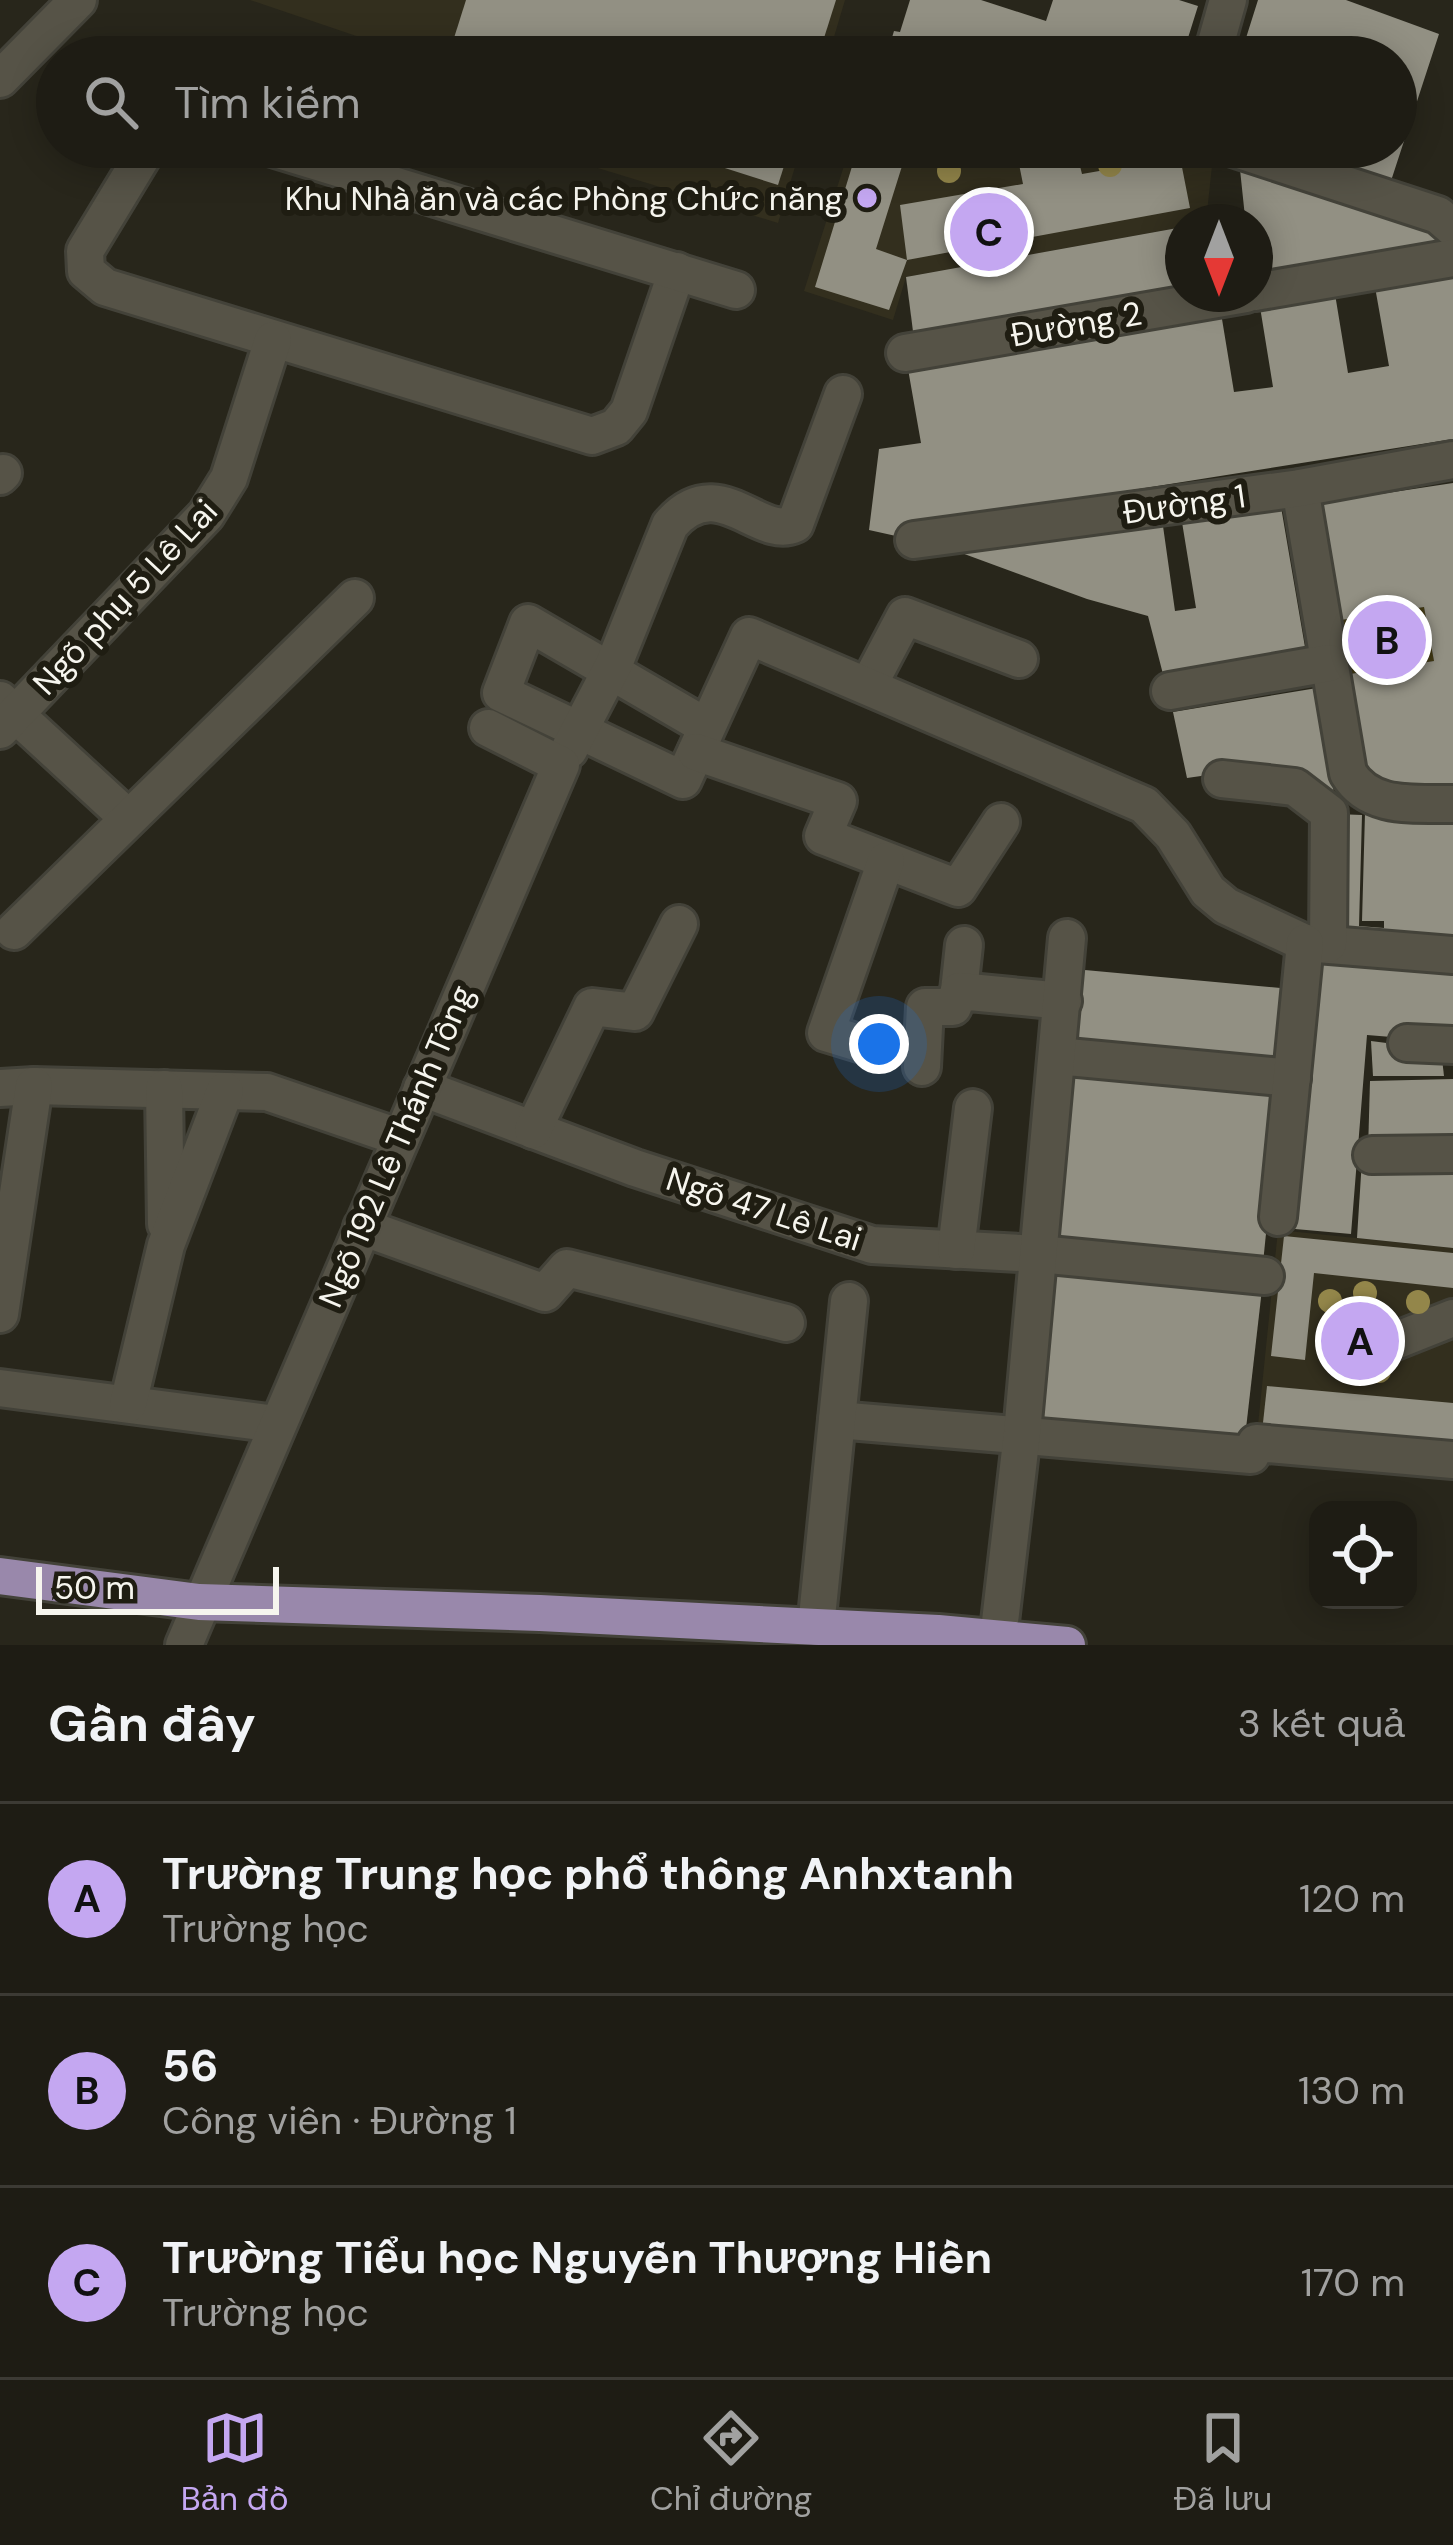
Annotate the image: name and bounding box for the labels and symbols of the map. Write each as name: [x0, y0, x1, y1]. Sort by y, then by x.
place label: Khu Nhà ăn và các Phòng Chức năng: [285, 177, 843, 220]
marker: Khu Nhà ăn và các Phòng Chức năng: [854, 185, 880, 211]
pin: C: [950, 187, 1028, 277]
north arrow: [1165, 204, 1273, 312]
street label: Đường 2: [1007, 291, 1145, 357]
street label: Đường 1: [1120, 474, 1248, 534]
street label: Ngõ phụ 5 Lê Lai: [23, 490, 227, 704]
pin: B: [1348, 595, 1426, 685]
street label: Ngõ 192 Lê Thánh Tông: [309, 978, 483, 1314]
your location: [849, 1014, 909, 1074]
street label: Ngõ 47 Lê Lai: [661, 1157, 867, 1261]
pin: A: [1321, 1296, 1399, 1386]
scale bar: [36, 1561, 279, 1614]

